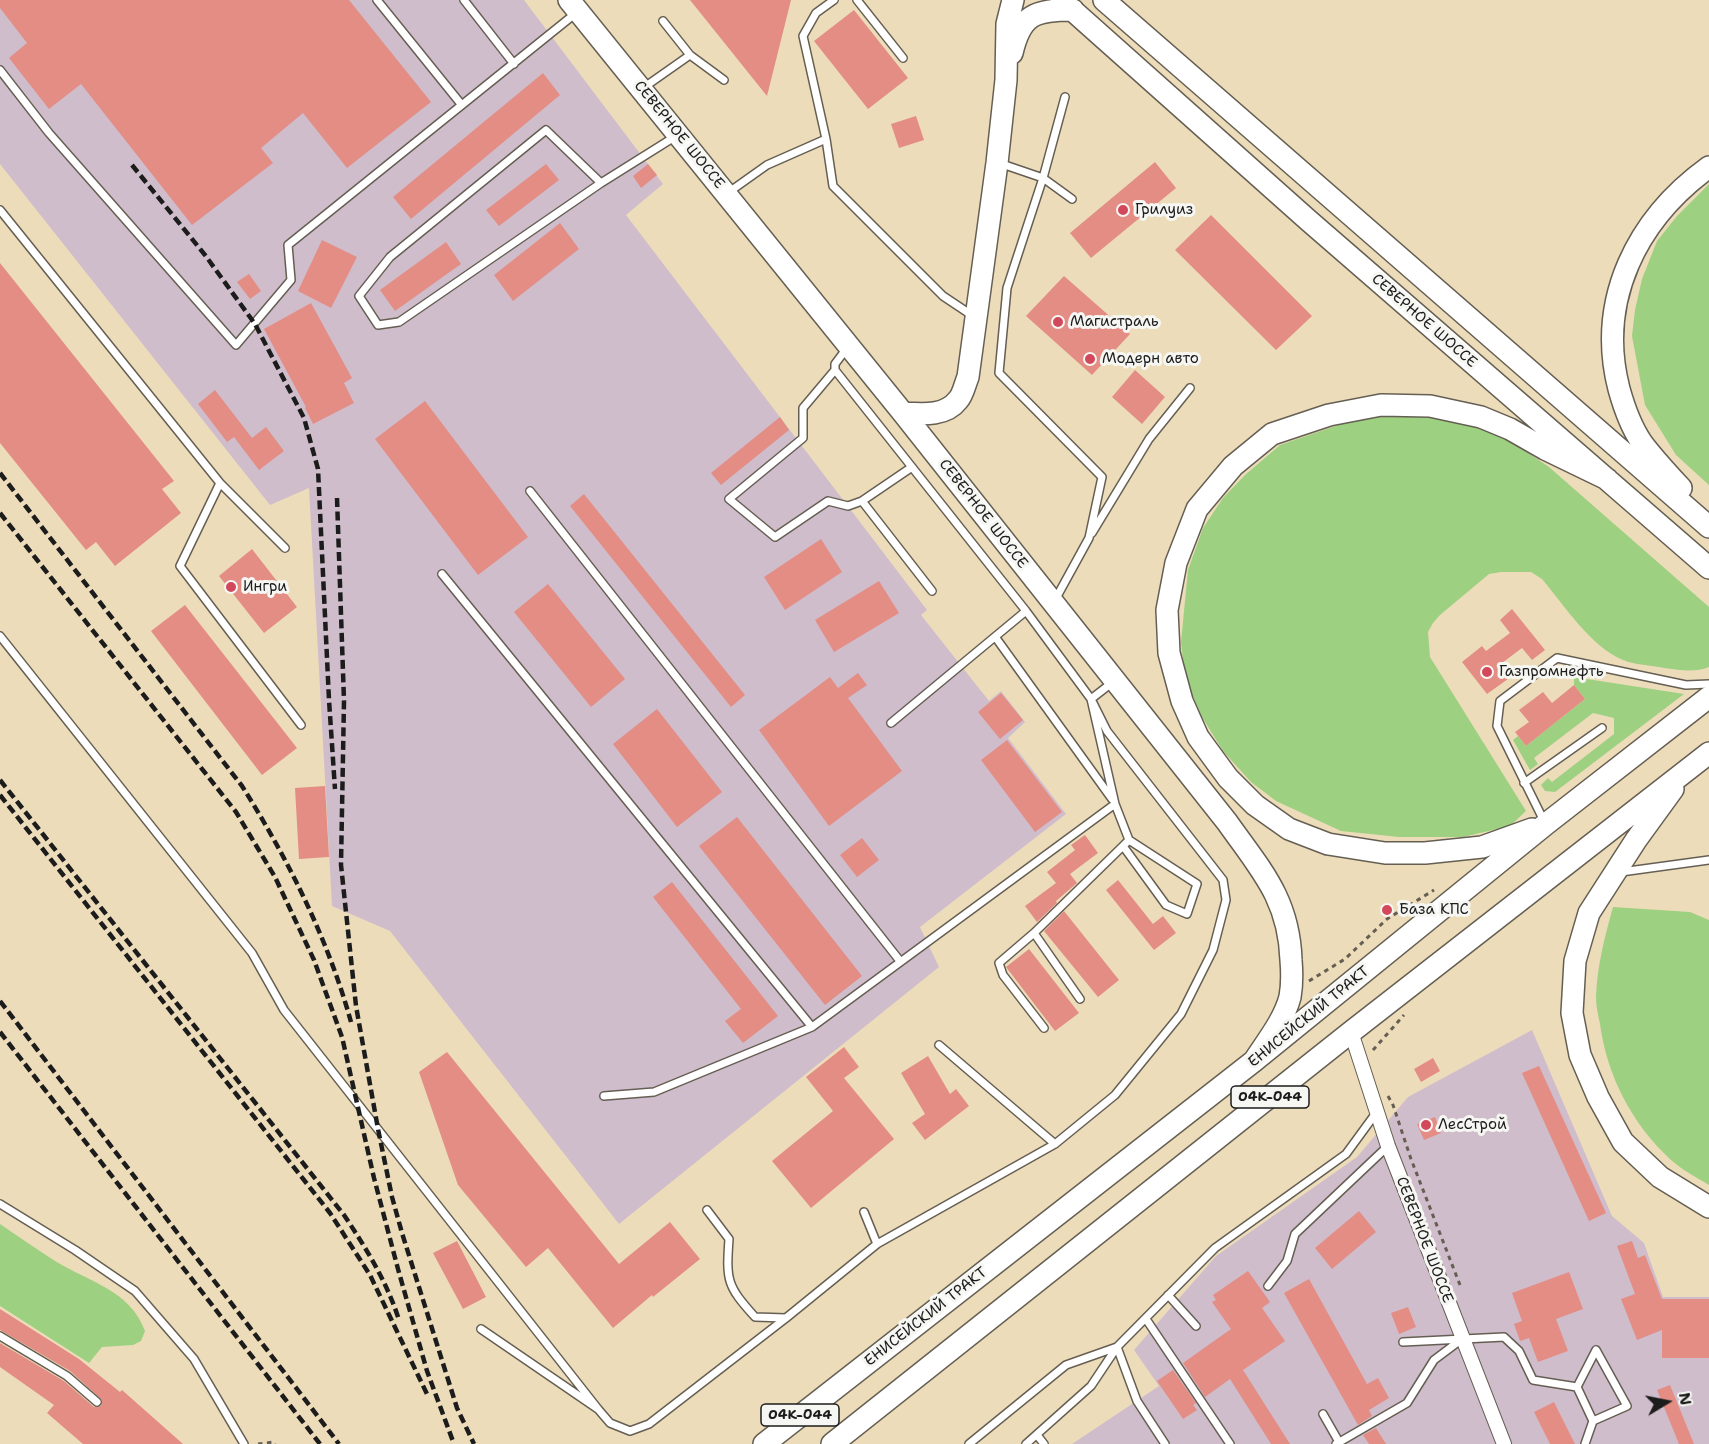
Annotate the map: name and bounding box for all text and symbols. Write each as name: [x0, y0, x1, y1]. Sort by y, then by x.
street label: СЕВЕРНОЕ ШОССЕ: [630, 77, 728, 193]
place label: Грилуиз: [1135, 201, 1193, 219]
marker: Грилуиз: [1116, 203, 1130, 217]
street label: СЕВЕРНОЕ ШОССЕ: [1368, 270, 1480, 372]
place label: Магистраль: [1070, 313, 1158, 331]
marker: Магистраль: [1051, 315, 1065, 329]
place label: Модерн авто: [1102, 350, 1199, 368]
marker: Модерн авто: [1083, 352, 1097, 366]
street label: СЕВЕРНОЕ ШОССЕ: [935, 456, 1031, 572]
place label: Ингри: [243, 578, 287, 596]
marker: Ингри: [224, 580, 238, 594]
place label: Газпромнефть: [1499, 663, 1604, 681]
marker: Газпромнефть: [1480, 665, 1494, 679]
place label: База КПС: [1399, 901, 1469, 919]
marker: База КПС: [1380, 903, 1394, 917]
street label: ЕНИСЕЙСКИЙ ТРАКТ: [1245, 963, 1373, 1071]
road number: 04К-044: [1231, 1086, 1309, 1108]
place label: ЛесСтрой: [1438, 1116, 1507, 1134]
marker: ЛесСтрой: [1419, 1118, 1433, 1132]
street label: СЕВЕРНОЕ ШОССЕ: [1392, 1174, 1456, 1306]
street label: ЕНИСЕЙСКИЙ ТРАКТ: [861, 1264, 991, 1370]
north arrow: [1637, 1372, 1697, 1432]
text: N: [1674, 1391, 1697, 1407]
road number: 04К-044: [761, 1404, 839, 1426]

